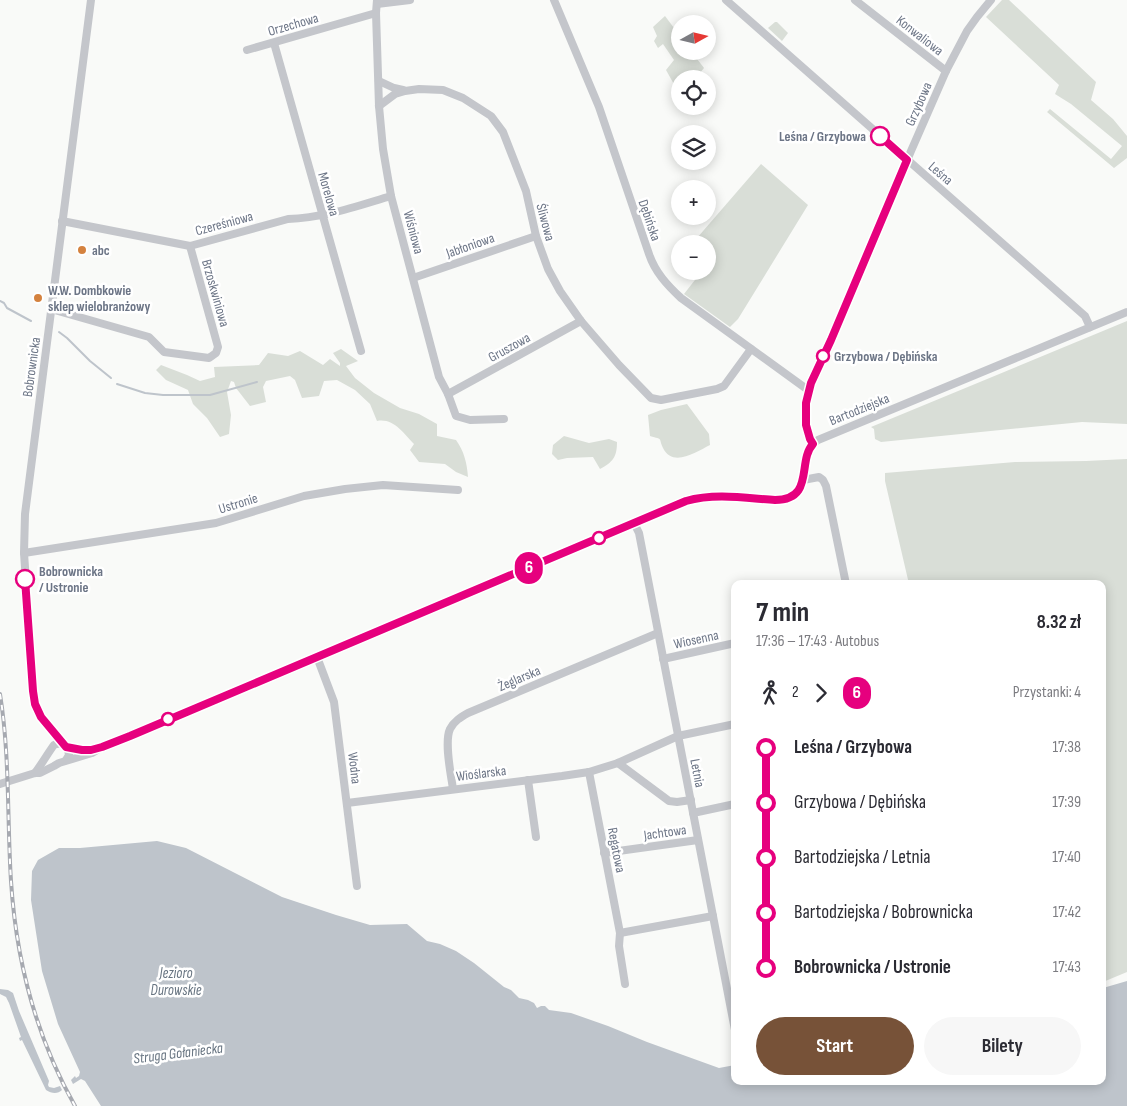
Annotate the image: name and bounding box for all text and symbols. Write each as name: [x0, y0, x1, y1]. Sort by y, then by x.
street label: Orzechowa: [266, 9, 320, 40]
street label: Konwaliowa: [893, 12, 947, 59]
north arrow: [671, 15, 716, 60]
map controls: [671, 15, 716, 280]
button: locate: [671, 70, 716, 115]
street label: Grzybowa: [901, 80, 936, 129]
button: layers: [671, 125, 716, 170]
marker: Leśna / Grzybowa: [870, 126, 890, 146]
place label: Leśna / Grzybowa: [779, 128, 866, 145]
street label: Leśna: [925, 158, 956, 189]
street label: Morelowa: [314, 170, 343, 218]
button: +: [671, 180, 716, 225]
street label: Dębińska: [635, 197, 665, 243]
street label: Śliwowa: [532, 202, 559, 243]
street label: Czereśniowa: [193, 208, 255, 239]
street label: Wiśniowa: [400, 209, 427, 256]
street label: Jabłoniowa: [443, 229, 497, 262]
button: −: [671, 235, 716, 280]
place label: abc: [92, 242, 110, 259]
marker: abc: [76, 244, 88, 256]
street label: Brzoskwiniowa: [198, 258, 233, 329]
place label: W.W. Dombkowie sklep wielobranżowy: [48, 282, 150, 315]
marker: W.W. Dombkowie sklep wielobranżowy: [32, 292, 44, 304]
street label: Gruszowa: [485, 329, 533, 366]
street label: Bobrownicka: [19, 336, 44, 398]
place label: Grzybowa / Dębińska: [834, 348, 938, 365]
marker: Grzybowa / Dębińska: [816, 349, 830, 363]
street label: Bartodziejska: [827, 390, 892, 429]
street label: Ustronie: [217, 489, 260, 517]
unlabelled marker: [592, 531, 606, 545]
line badge: 6: [513, 552, 545, 584]
text: 6: [525, 557, 533, 578]
place label: Bobrownicka / Ustronie: [39, 563, 103, 596]
marker: Bobrownicka / Ustronie: [15, 569, 35, 589]
text: 7 min: [756, 596, 809, 629]
text: 8.32 zł: [1037, 611, 1081, 634]
street label: Wiosenna: [672, 626, 720, 653]
text: 17:36 – 17:43 · Autobus: [756, 632, 879, 651]
street label: Żeglarska: [495, 662, 543, 695]
icon: walk: [756, 679, 784, 707]
icon: forward: [807, 679, 835, 707]
text: 6: [853, 682, 861, 703]
text: 2: [792, 683, 799, 702]
text: Przystanki: 4: [1013, 683, 1081, 702]
unlabelled marker: [161, 712, 175, 726]
text: Leśna / Grzybowa: [794, 736, 912, 759]
text: 17:38: [1052, 738, 1081, 757]
street label: Wodna: [344, 751, 365, 785]
street label: Letnia: [686, 757, 709, 789]
street label: Wioślarska: [455, 762, 507, 785]
text: Grzybowa / Dębińska: [794, 791, 926, 814]
text: 17:39: [1052, 793, 1081, 812]
street label: Jachtowa: [642, 821, 688, 844]
street label: Regatowa: [604, 826, 629, 874]
text: Bartodziejska / Letnia: [794, 846, 931, 869]
text: 17:40: [1052, 848, 1081, 867]
text: Bartodziejska / Bobrownicka: [794, 901, 973, 924]
text: 17:42: [1053, 903, 1081, 922]
text: Bobrownicka / Ustronie: [794, 956, 951, 979]
text: 17:43: [1053, 958, 1081, 977]
water label: Jezioro Durowskie: [150, 964, 202, 1000]
button: Start: [756, 1017, 914, 1075]
button: Bilety: [924, 1017, 1081, 1075]
water label: Struga Gołaniecka: [132, 1039, 224, 1068]

